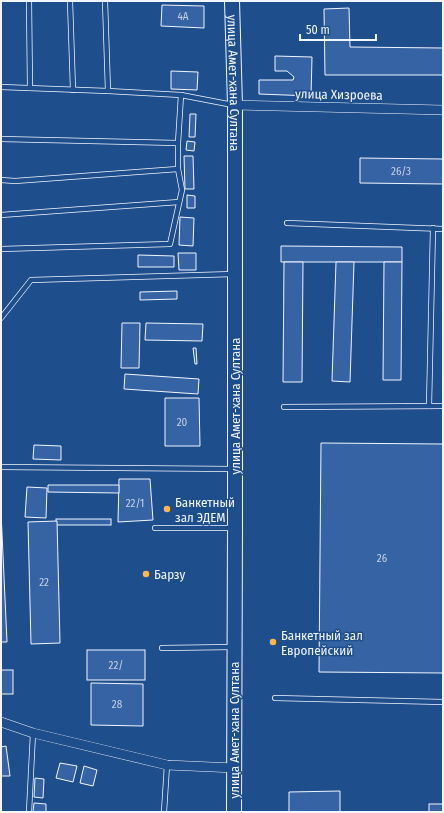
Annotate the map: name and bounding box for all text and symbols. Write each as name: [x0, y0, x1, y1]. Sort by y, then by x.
house number: 4А: [177, 10, 189, 23]
street label: улица Амет-хана Султана: [224, 14, 242, 151]
scale bar: [300, 16, 376, 42]
text: 50 m: [306, 23, 330, 37]
street label: улица Хизроева: [295, 86, 383, 103]
house number: 26/3: [391, 165, 411, 178]
street label: улица Амет-хана Султана: [228, 338, 243, 474]
house number: 20: [177, 416, 188, 429]
place label: Банкетный зал ЭДЕМ: [175, 495, 235, 525]
house number: 22/1: [126, 497, 144, 510]
marker: Банкетный зал ЭДЕМ: [162, 504, 172, 514]
house number: 26: [377, 552, 388, 565]
place label: Барзу: [154, 567, 185, 582]
marker: Барзу: [141, 569, 151, 579]
house number: 22: [39, 576, 49, 589]
place label: Банкетный зал Европейский: [281, 628, 363, 658]
marker: Банкетный зал Европейский: [268, 637, 278, 647]
house number: 22/: [109, 659, 123, 672]
street label: улица Амет-хана Султана: [227, 662, 242, 798]
house number: 28: [112, 698, 123, 711]

